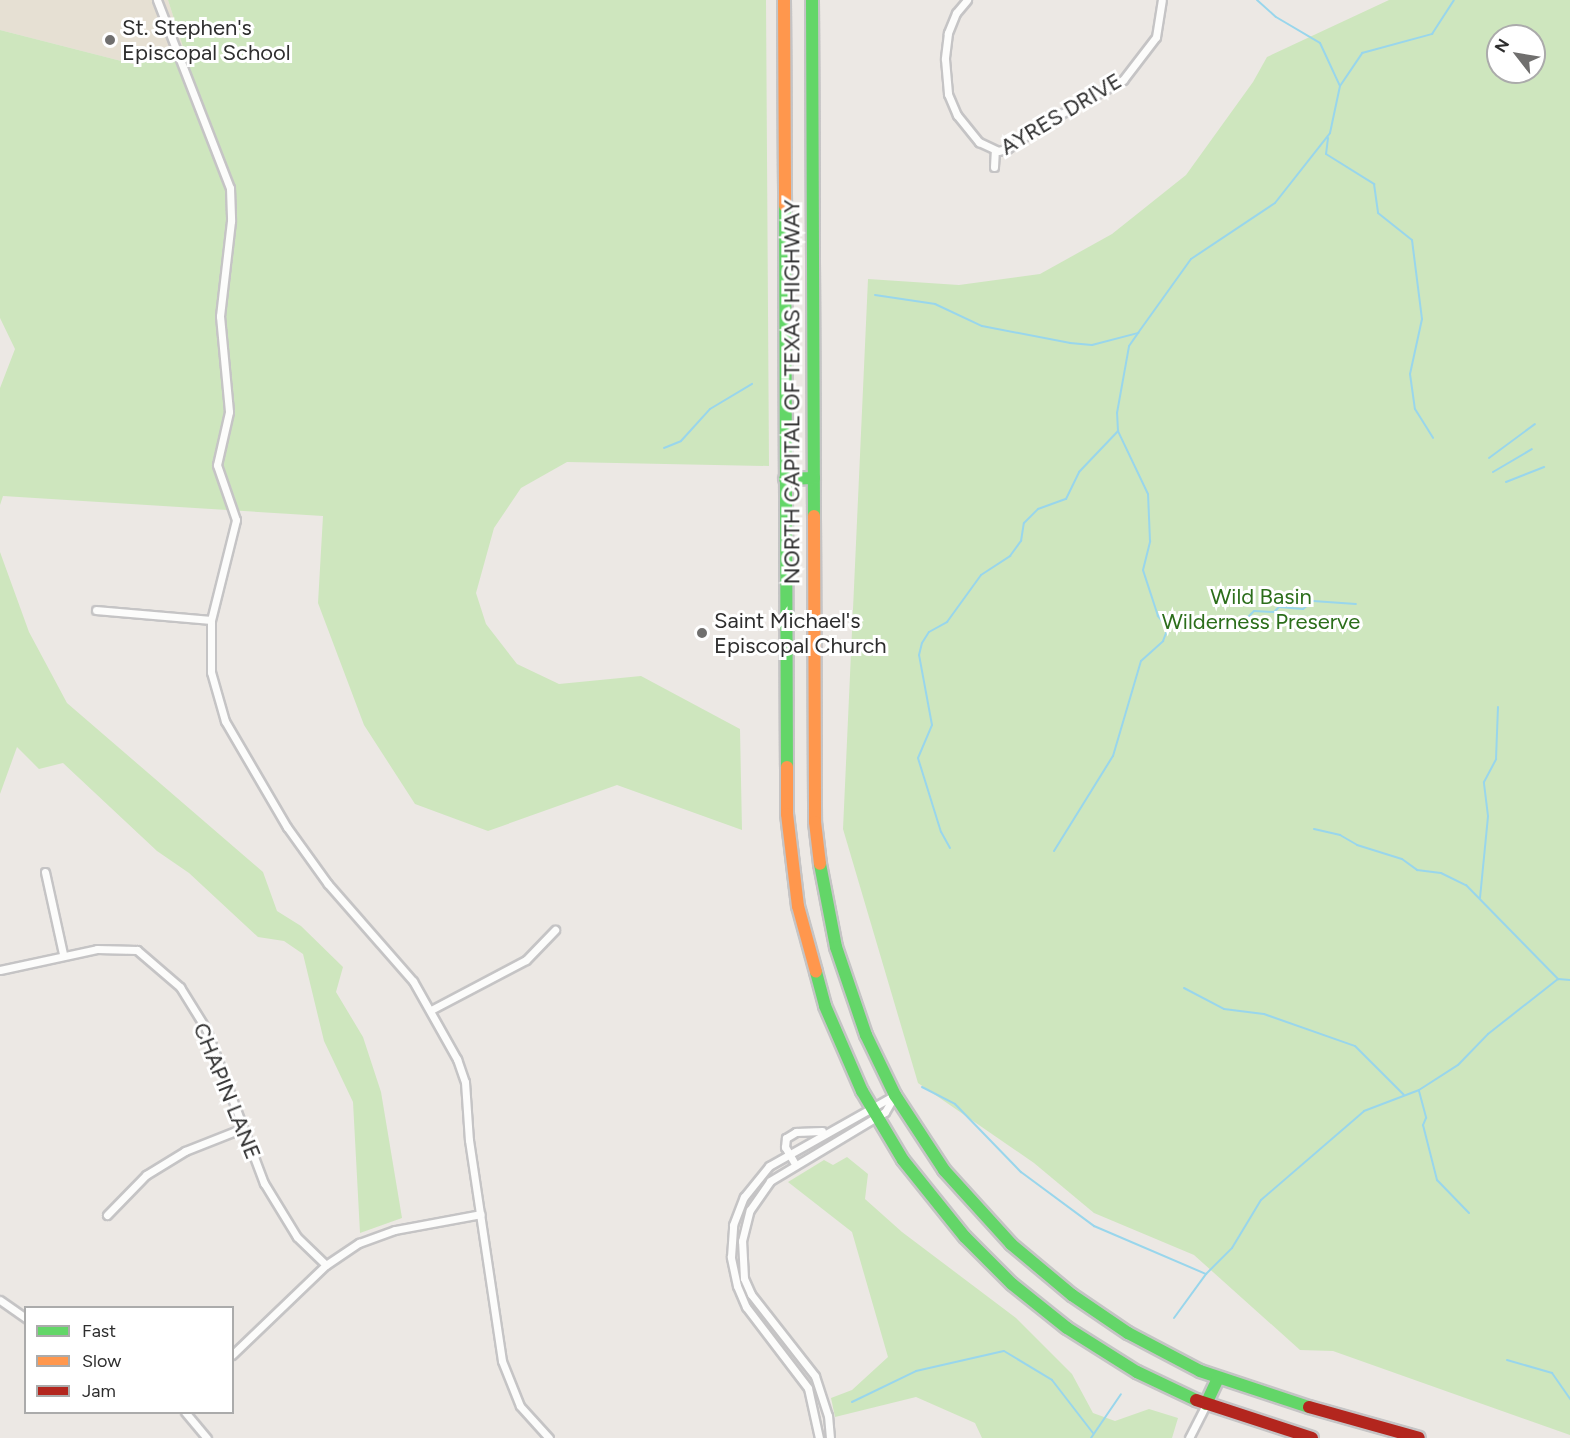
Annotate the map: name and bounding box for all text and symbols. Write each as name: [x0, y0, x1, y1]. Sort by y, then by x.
place label: St. Stephen's Episcopal School: [122, 14, 291, 66]
north arrow: [1486, 24, 1546, 84]
marker: St. Stephen's Episcopal School: [103, 33, 117, 47]
text: N: [1491, 35, 1513, 56]
street label: AYRES DRIVE: [996, 67, 1126, 161]
street label: NORTH CAPITAL OF TEXAS HIGHWAY: [779, 200, 805, 584]
park label: Wild Basin Wilderness Preserve: [1162, 583, 1360, 634]
place label: Saint Michael's Episcopal Church: [714, 607, 887, 658]
marker: Saint Michael's Episcopal Church: [695, 626, 709, 640]
street label: CHAPIN LANE: [188, 1019, 266, 1163]
legend: [24, 1306, 234, 1414]
text: Fast: [82, 1320, 116, 1342]
text: Slow: [82, 1350, 121, 1372]
text: Jam: [82, 1380, 116, 1402]

